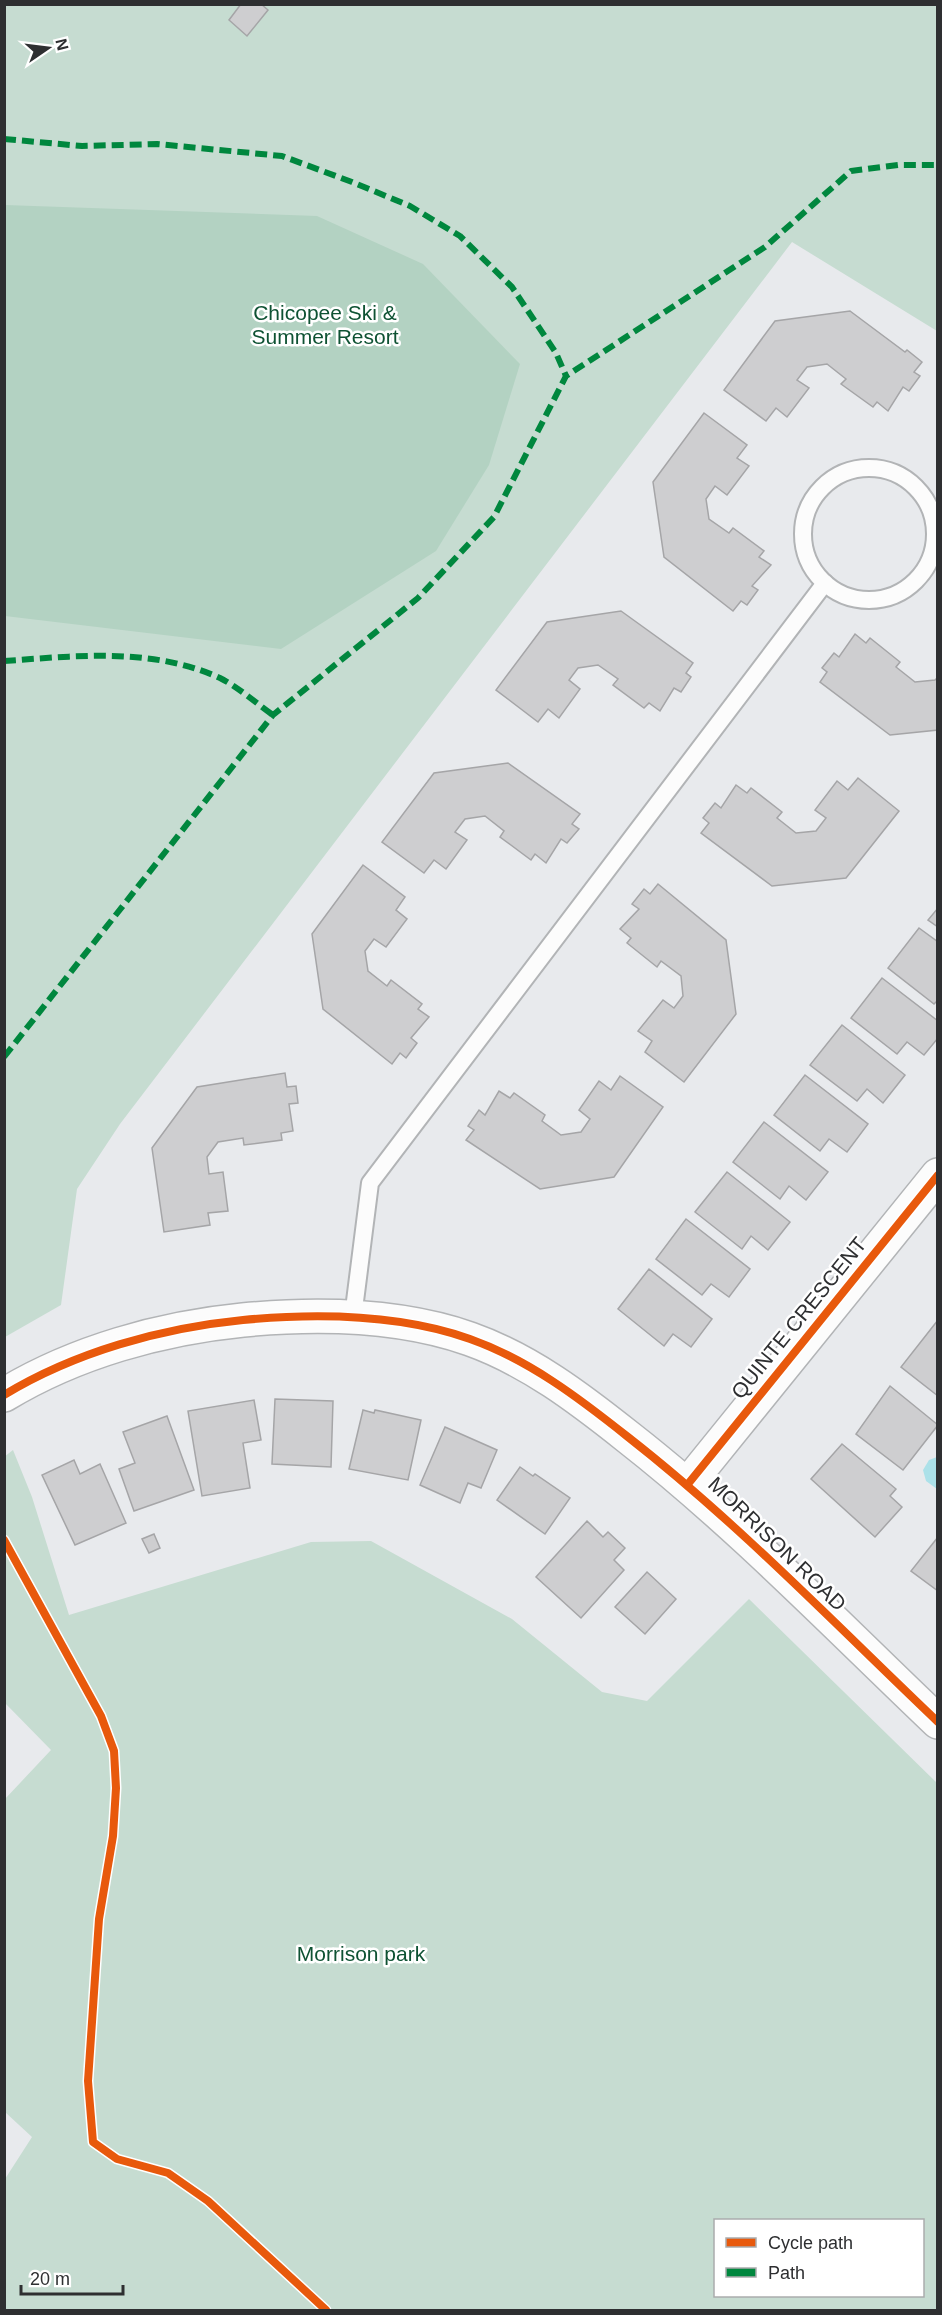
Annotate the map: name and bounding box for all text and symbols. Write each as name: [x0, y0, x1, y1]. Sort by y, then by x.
north arrow: [18, 18, 78, 78]
text: N: [52, 37, 72, 52]
park label: Chicopee Ski & Summer Resort: [251, 301, 399, 348]
street label: QUINTE CRESCENT: [727, 1232, 871, 1403]
street label: MORRISON ROAD: [704, 1472, 851, 1615]
park label: Morrison park: [297, 1942, 426, 1965]
legend: [714, 2219, 924, 2297]
text: Cycle path: [768, 2233, 853, 2253]
scale bar: [21, 2258, 123, 2296]
text: Path: [768, 2263, 805, 2283]
text: 20 m: [30, 2269, 70, 2289]

